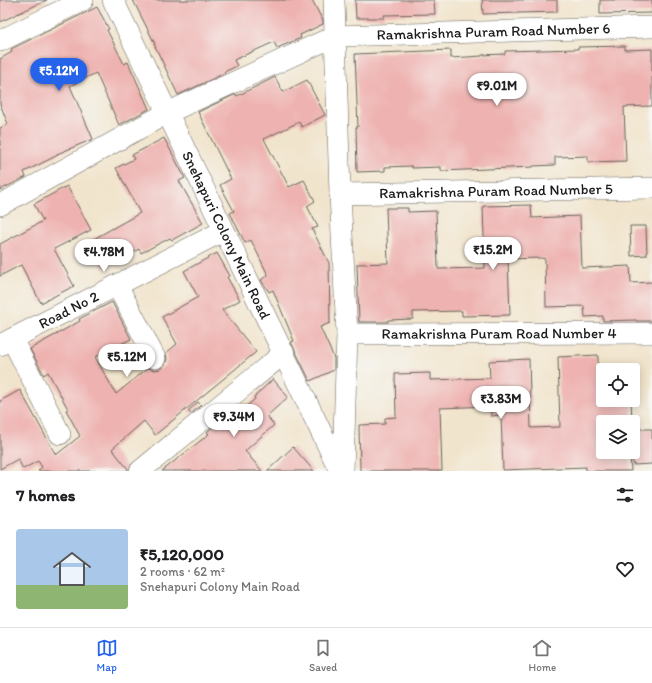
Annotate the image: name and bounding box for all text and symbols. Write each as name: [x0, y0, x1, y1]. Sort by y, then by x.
street label: Ramakrishna Puram Road Number 6: [376, 19, 611, 44]
pin: ₹5.12M: [26, 58, 92, 92]
text: ₹5.12M: [39, 63, 79, 78]
pin: ₹9.01M: [464, 73, 530, 107]
text: ₹9.01M: [477, 78, 517, 93]
street label: Snehapuri Colony Main Road: [178, 148, 274, 322]
street label: Ramakrishna Puram Road Number 5: [379, 180, 613, 202]
pin: ₹15.2M: [460, 237, 526, 271]
pin: ₹4.78M: [71, 239, 137, 273]
text: ₹15.2M: [473, 242, 513, 257]
text: ₹4.78M: [83, 244, 125, 259]
street label: Road No 2: [36, 287, 102, 333]
street label: Ramakrishna Puram Road Number 4: [382, 324, 616, 343]
pin: ₹5.12M: [94, 344, 160, 378]
text: ₹5.12M: [107, 349, 147, 364]
map controls: [596, 363, 640, 459]
button: locate: [596, 363, 640, 407]
pin: ₹3.83M: [468, 386, 534, 420]
text: ₹3.83M: [480, 391, 522, 406]
pin: ₹9.34M: [201, 404, 267, 438]
text: ₹9.34M: [213, 409, 255, 424]
button: layers: [596, 415, 640, 459]
icon: filters: [614, 484, 636, 506]
text: 7 homes: [16, 485, 76, 505]
text: ₹5,120,000: [140, 544, 224, 564]
icon: home: [48, 545, 96, 593]
icon: heart: [614, 558, 636, 580]
text: 2 rooms · 62 m²: [140, 564, 225, 579]
text: Snehapuri Colony Main Road: [140, 579, 300, 594]
tab: Map: [96, 637, 118, 674]
tab: Saved: [309, 637, 337, 674]
tab: Home: [529, 637, 556, 674]

